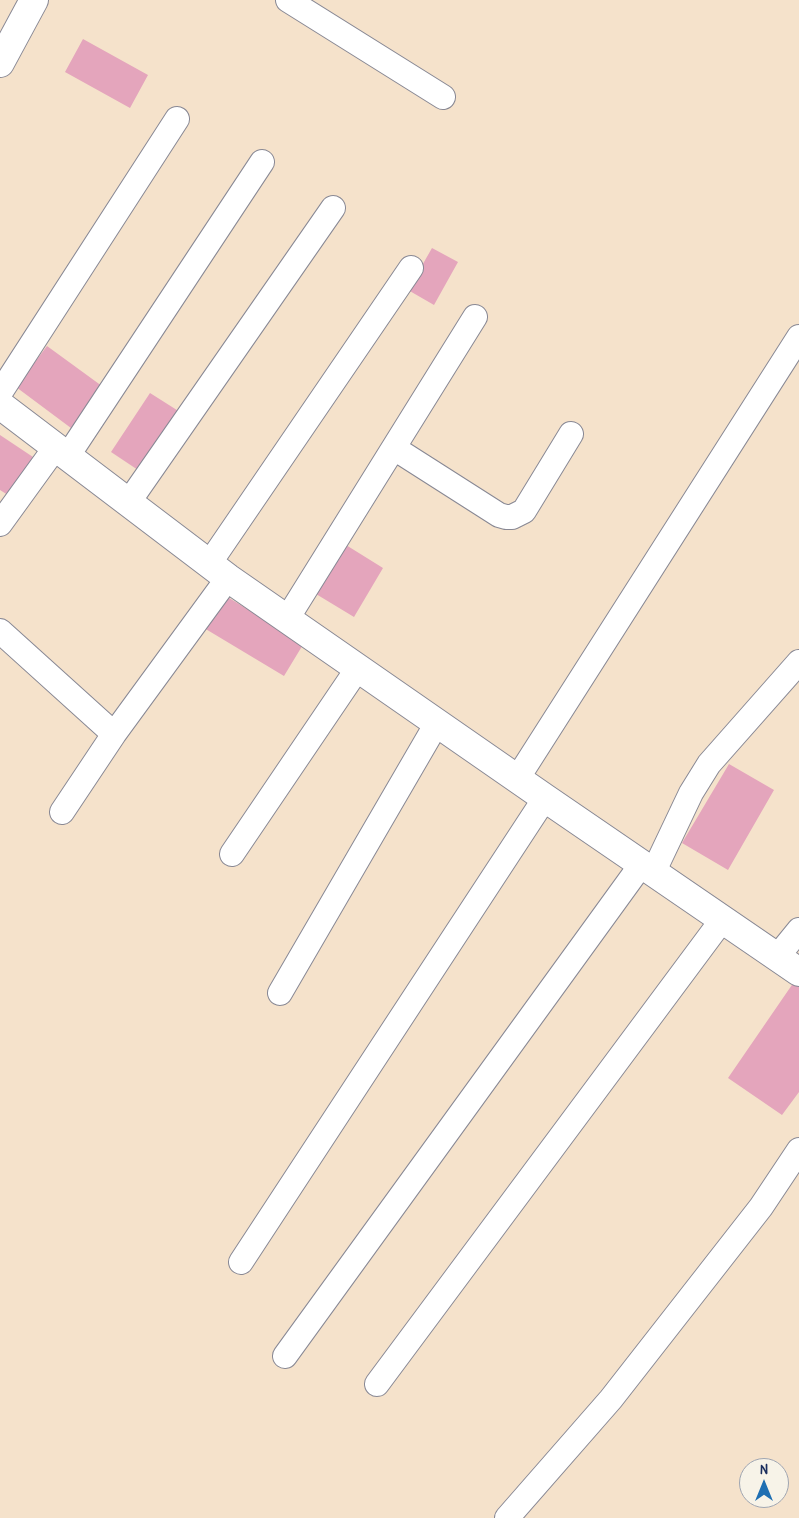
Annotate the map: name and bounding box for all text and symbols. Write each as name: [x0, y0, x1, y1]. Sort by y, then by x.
north arrow: [739, 1458, 789, 1508]
text: N: [760, 1459, 768, 1478]

